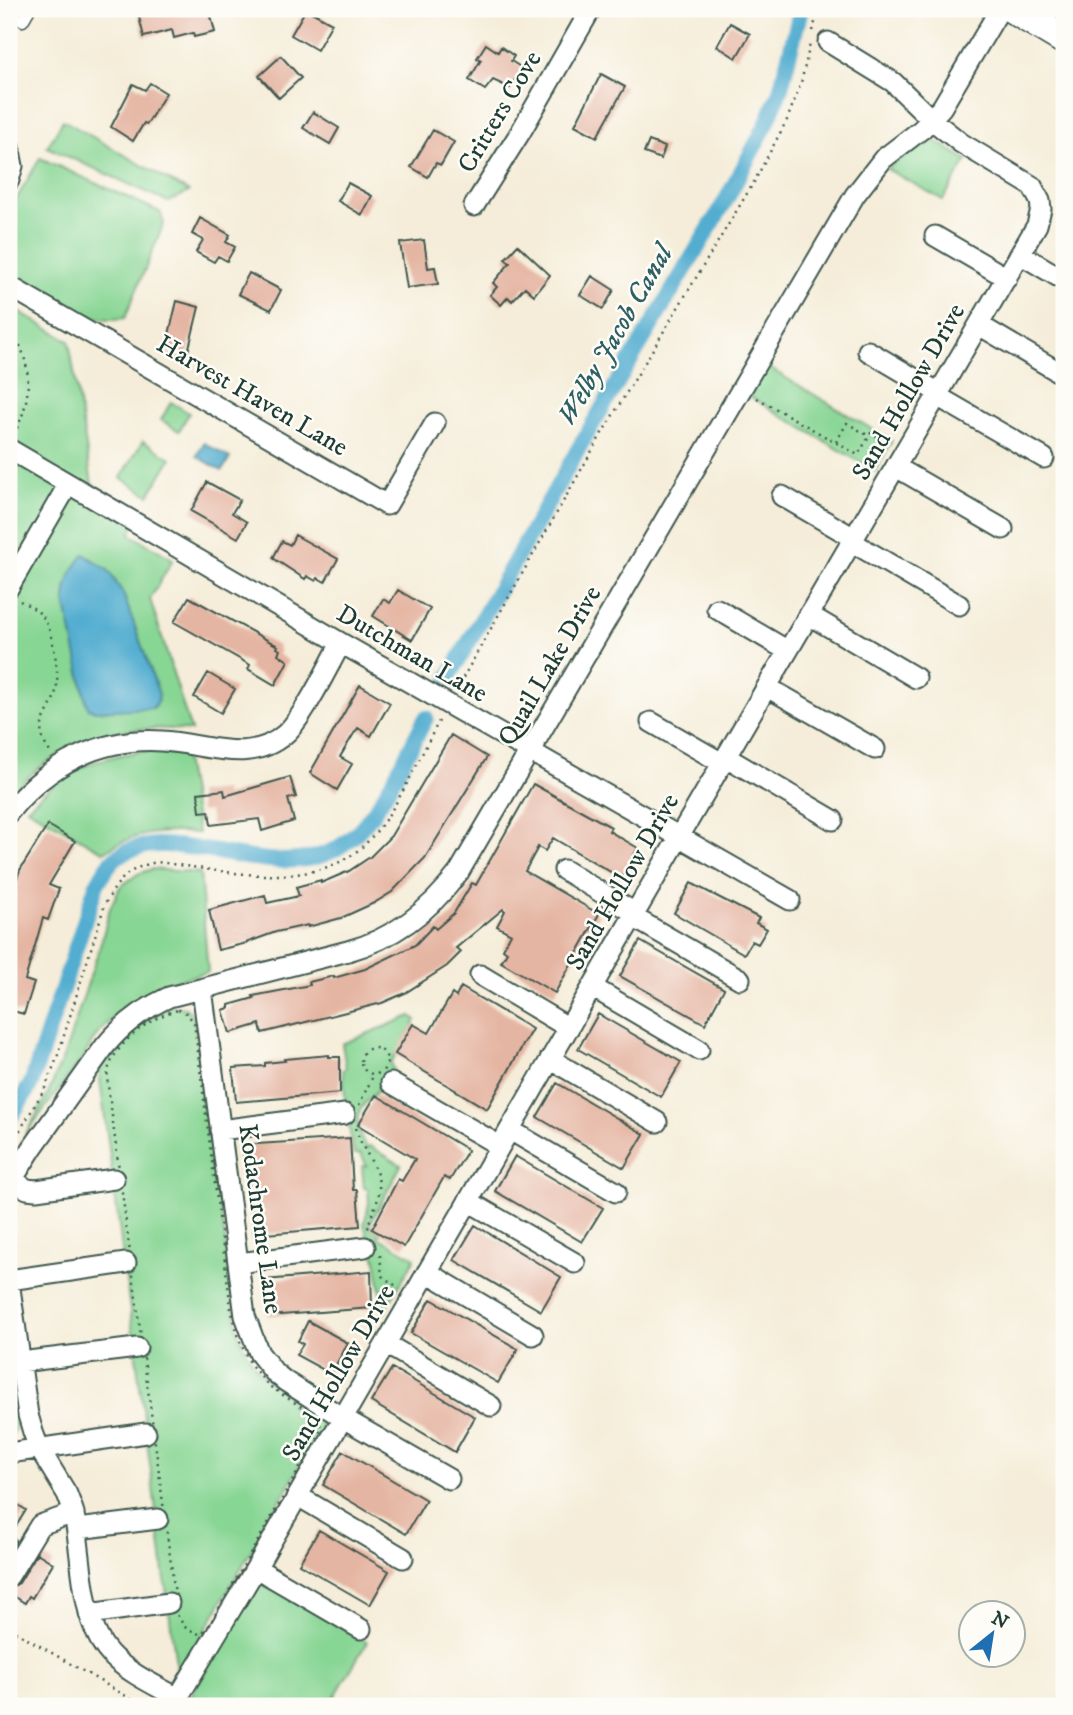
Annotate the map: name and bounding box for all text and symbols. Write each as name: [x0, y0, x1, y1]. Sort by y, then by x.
street label: Critters Cove: [451, 45, 549, 179]
water label: Welby Jacob Canal: [549, 236, 682, 431]
street label: Sand Hollow Drive: [845, 298, 973, 486]
street label: Harvest Haven Lane: [150, 328, 354, 464]
street label: Quail Lake Drive: [491, 580, 609, 752]
street label: Dutchman Lane: [331, 597, 493, 711]
street label: Sand Hollow Drive: [559, 788, 687, 976]
street label: Kodachrome Lane: [230, 1122, 290, 1316]
street label: Sand Hollow Drive: [275, 1279, 403, 1467]
north arrow: [958, 1600, 1028, 1670]
text: N: [987, 1607, 1013, 1635]

